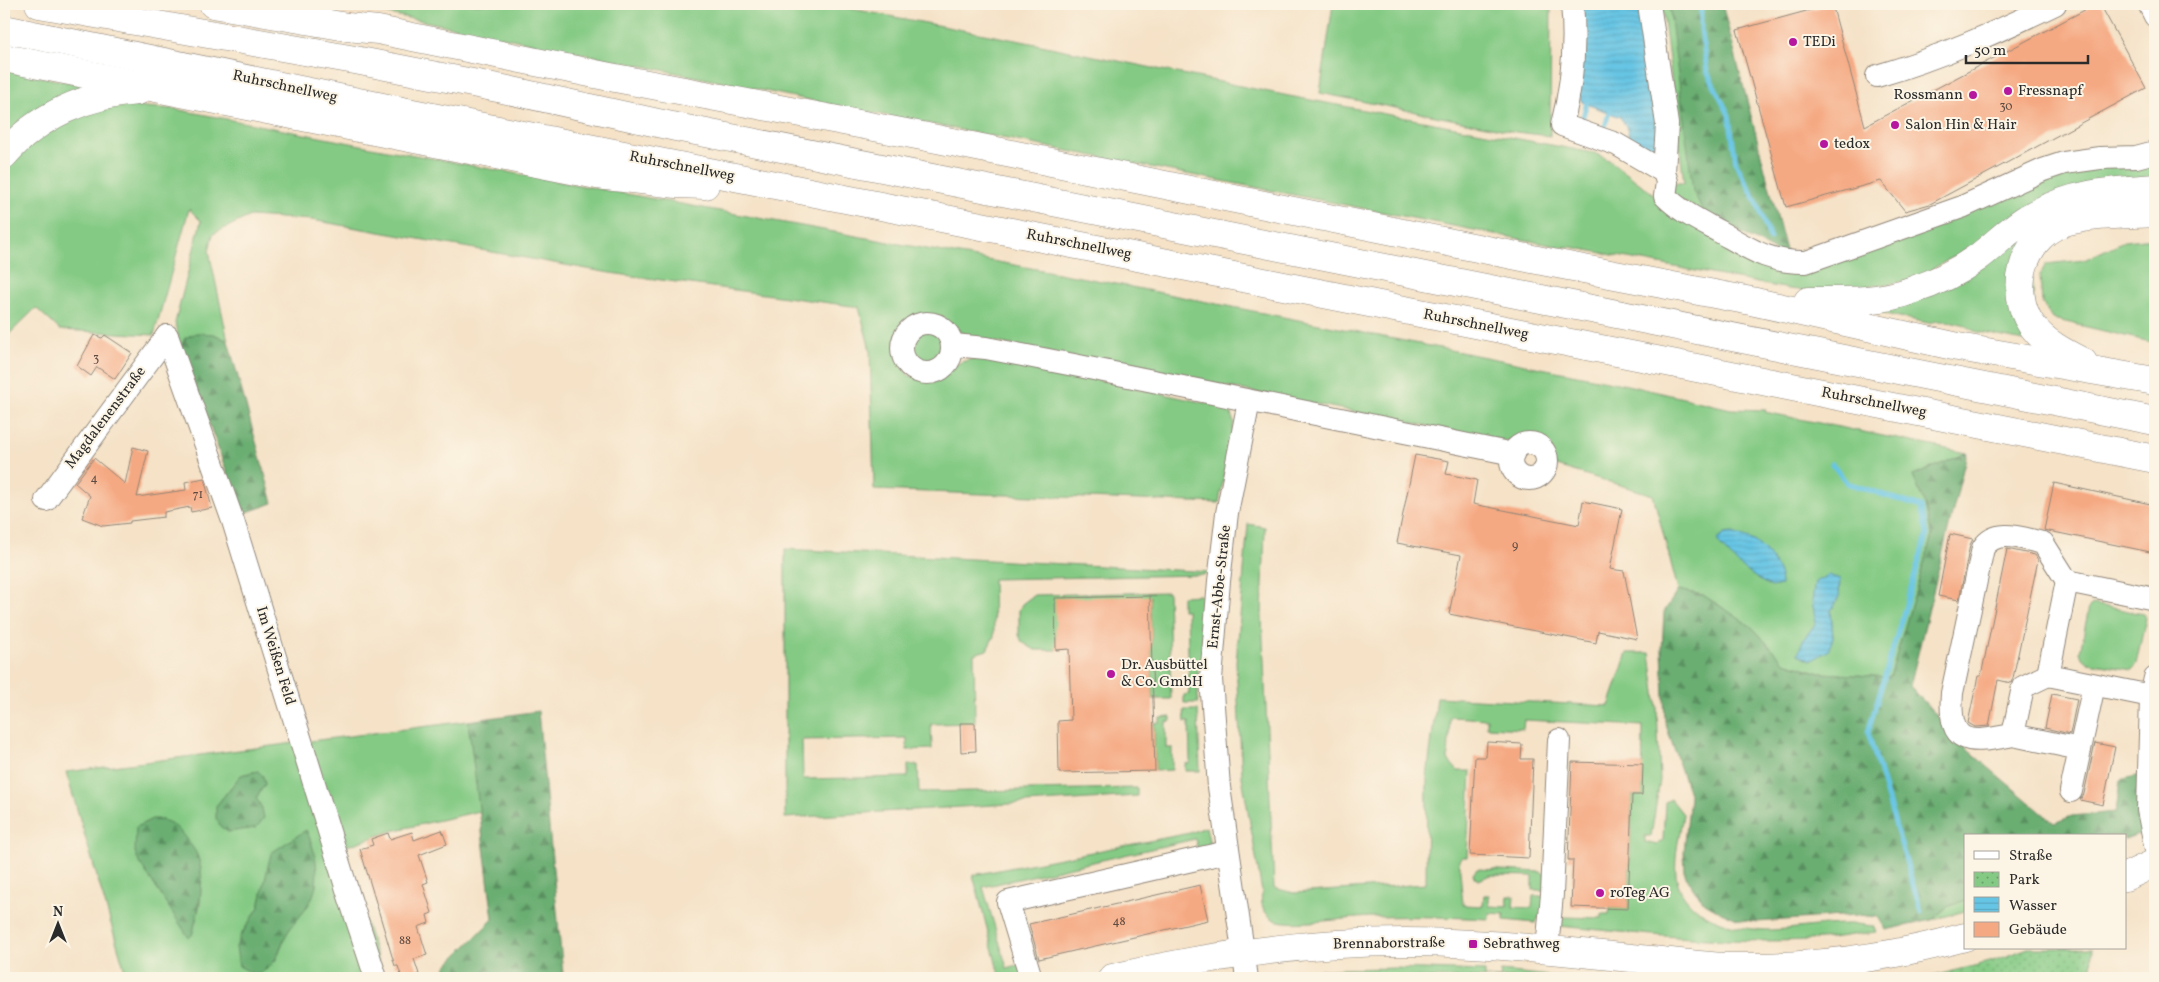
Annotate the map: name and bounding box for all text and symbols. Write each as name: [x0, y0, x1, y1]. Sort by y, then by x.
place label: TEDi: [1803, 32, 1836, 53]
scale bar: [1966, 32, 2089, 64]
marker: TEDi: [1787, 36, 1799, 48]
text: 50 m: [1974, 41, 2006, 62]
street label: Ruhrschnellweg: [231, 66, 340, 108]
place label: Fressnapf: [2018, 81, 2084, 102]
place label: Rossmann: [1894, 85, 1963, 106]
marker: Fressnapf: [2002, 85, 2014, 97]
marker: Rossmann: [1967, 89, 1979, 101]
house number: 30: [1999, 99, 2013, 115]
place label: Salon Hin & Hair: [1905, 115, 2017, 136]
marker: Salon Hin & Hair: [1889, 119, 1901, 131]
place label: tedox: [1834, 134, 1870, 155]
marker: tedox: [1818, 138, 1830, 150]
street label: Ruhrschnellweg: [628, 146, 737, 188]
street label: Ruhrschnellweg: [1025, 224, 1134, 266]
street label: Ruhrschnellweg: [1422, 304, 1531, 346]
house number: 3: [93, 351, 99, 367]
street label: Magdalenenstraße: [61, 362, 151, 474]
street label: Ruhrschnellweg: [1820, 382, 1929, 424]
house number: 4: [90, 471, 98, 487]
house number: 71: [193, 487, 203, 503]
street label: Ernst-Abbe-Straße: [1203, 524, 1237, 650]
house number: 9: [1512, 538, 1518, 554]
street label: Im Weißen Feld: [250, 604, 300, 708]
place label: Dr. Ausbüttel & Co. GmbH: [1121, 655, 1208, 693]
marker: Dr. Ausbüttel & Co. GmbH: [1105, 668, 1117, 680]
legend: [1964, 834, 2126, 950]
text: Straße: [2009, 846, 2052, 867]
text: Park: [2009, 870, 2040, 891]
place label: roTeg AG: [1610, 883, 1670, 904]
marker: roTeg AG: [1594, 887, 1606, 899]
text: Wasser: [2009, 896, 2057, 917]
north arrow: [32, 900, 82, 950]
text: N: [53, 903, 63, 922]
house number: 48: [1112, 914, 1126, 930]
text: Gebäude: [2009, 920, 2067, 941]
house number: 88: [399, 933, 411, 949]
street label: Brennaborstraße: [1333, 933, 1445, 955]
place label: Sebrathweg: [1483, 934, 1560, 955]
marker: Sebrathweg: [1467, 938, 1479, 950]

